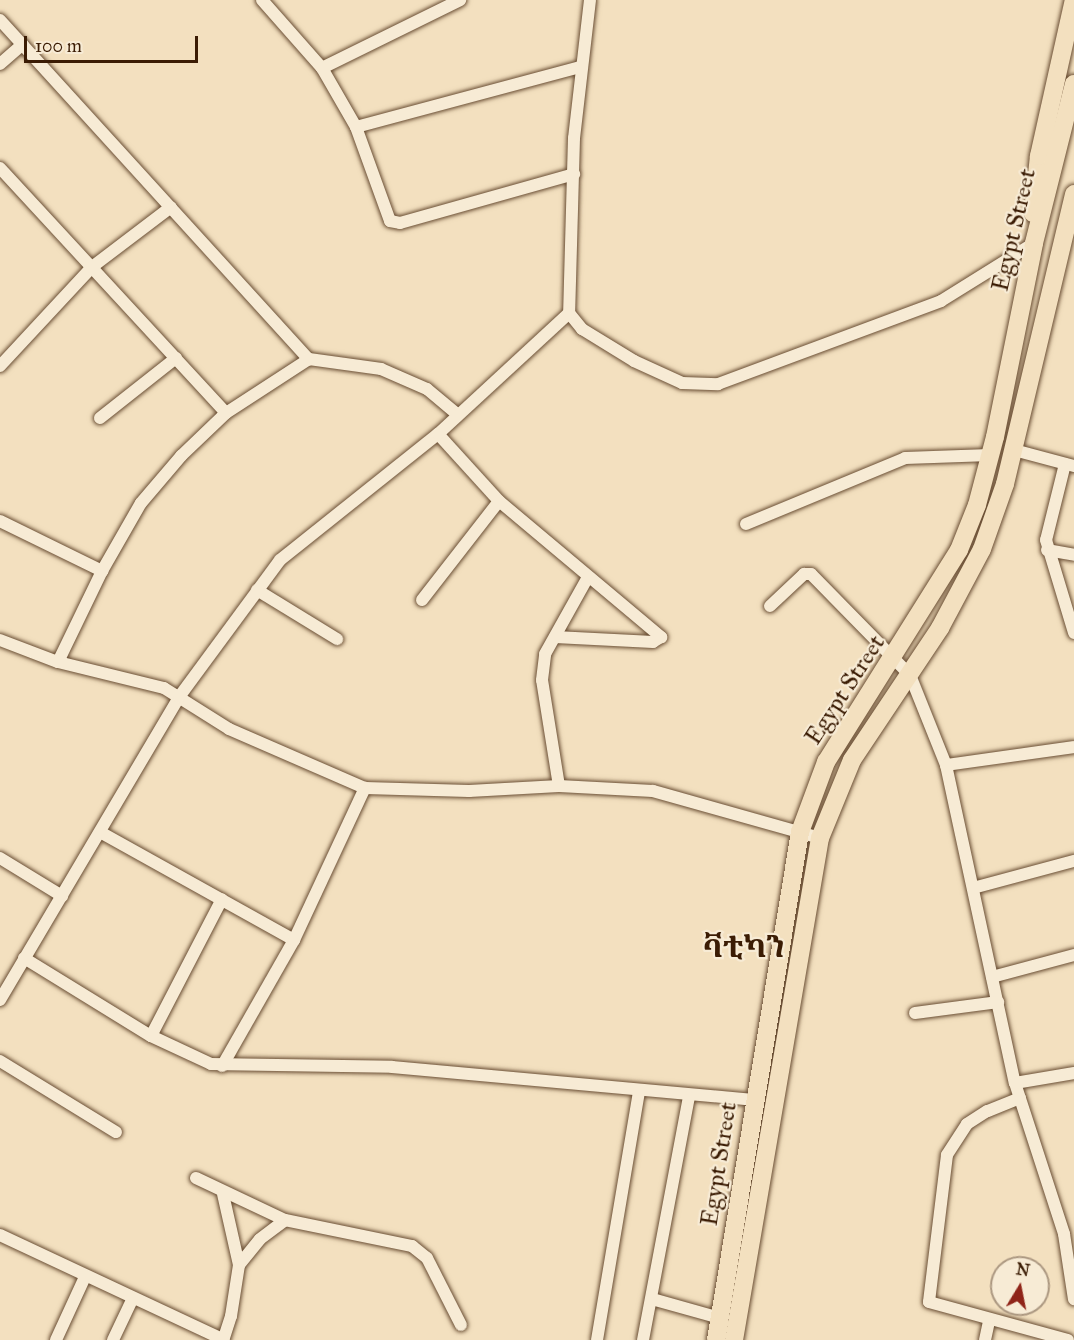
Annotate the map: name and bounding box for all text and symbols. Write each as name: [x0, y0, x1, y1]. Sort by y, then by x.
scale bar: [27, 24, 201, 62]
text: 100 m: [35, 35, 82, 57]
street label: Egypt Street: [986, 166, 1042, 294]
street label: Egypt Street: [799, 630, 891, 750]
district label: ቫቲካን: [703, 929, 785, 965]
street label: Egypt Street: [695, 1100, 743, 1228]
north arrow: [990, 1256, 1050, 1316]
text: N: [1015, 1259, 1031, 1280]

